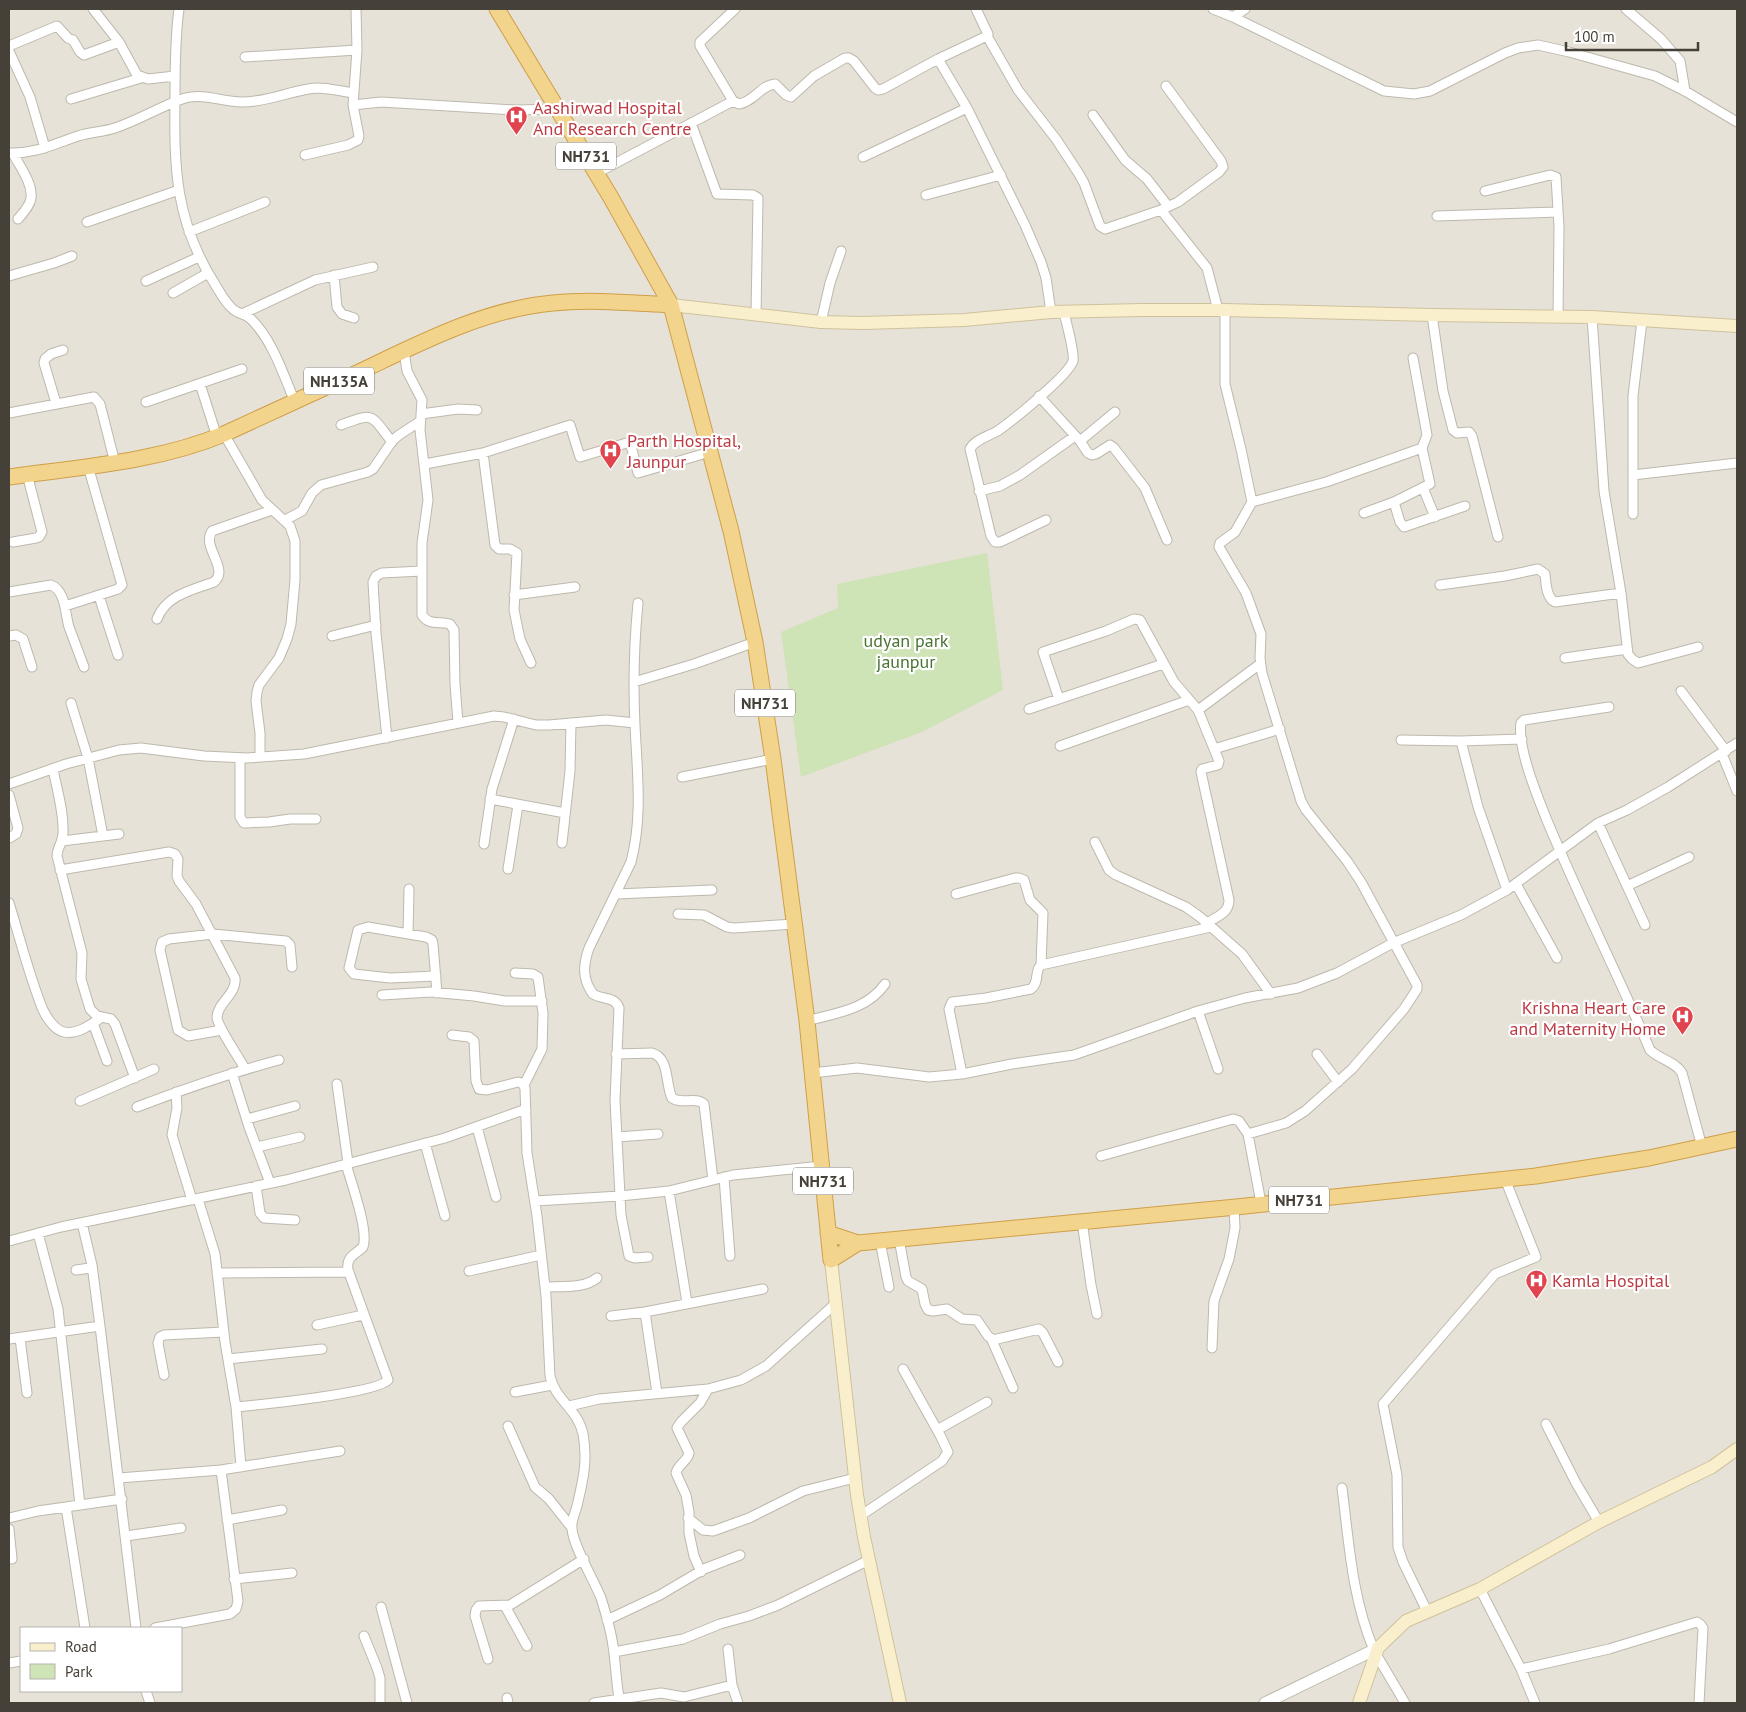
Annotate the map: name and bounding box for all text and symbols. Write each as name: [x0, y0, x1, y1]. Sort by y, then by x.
scale bar: [1566, 20, 1698, 52]
text: 100 m: [1574, 27, 1615, 46]
place label: Aashirwad Hospital And Research Centre: [533, 96, 691, 140]
hospital icon: Aashirwad Hospital And Research Centre: [505, 105, 529, 136]
road number: NH731: [556, 142, 616, 170]
road number: NH135A: [304, 368, 374, 394]
place label: Parth Hospital, Jaunpur: [626, 429, 741, 473]
hospital icon: Parth Hospital, Jaunpur: [599, 438, 623, 469]
park label: udyan park jaunpur: [864, 629, 949, 673]
road number: NH731: [735, 690, 795, 716]
place label: Krishna Heart Care and Maternity Home: [1510, 996, 1666, 1040]
hospital icon: Krishna Heart Care and Maternity Home: [1670, 1005, 1694, 1036]
road number: NH731: [793, 1168, 853, 1194]
road number: NH731: [1269, 1186, 1329, 1214]
hospital icon: Kamla Hospital: [1524, 1268, 1548, 1299]
place label: Kamla Hospital: [1552, 1269, 1670, 1292]
legend: [20, 1627, 182, 1692]
text: Road: [65, 1637, 97, 1656]
text: Park: [65, 1662, 93, 1681]

